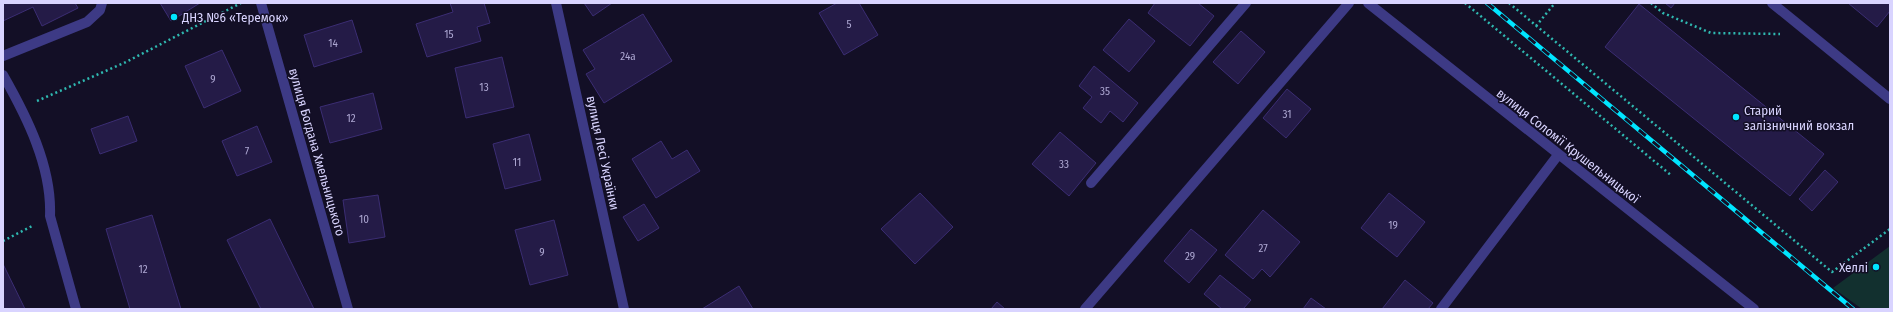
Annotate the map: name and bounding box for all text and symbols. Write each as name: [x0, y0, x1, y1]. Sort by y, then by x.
place label: ДНЗ №6 «Теремок»: [181, 10, 289, 25]
marker: ДНЗ №6 «Теремок»: [169, 12, 179, 22]
house number: 5: [846, 18, 852, 31]
house number: 15: [444, 28, 454, 41]
house number: 14: [328, 37, 338, 50]
house number: 24а: [620, 50, 636, 63]
street label: вулиця Богдана Хмельницького: [286, 66, 348, 238]
house number: 9: [210, 73, 216, 86]
house number: 13: [479, 81, 489, 94]
house number: 35: [1100, 85, 1110, 98]
street label: вулиця Соломії Крушельницької: [1494, 86, 1643, 207]
street label: вулиця Лесі Українки: [584, 94, 622, 212]
place label: Старий залізничний вокзал: [1744, 103, 1854, 133]
house number: 31: [1283, 108, 1292, 121]
house number: 12: [346, 112, 356, 125]
marker: Старий залізничний вокзал: [1731, 112, 1741, 122]
house number: 7: [245, 145, 250, 158]
house number: 11: [513, 156, 521, 169]
house number: 33: [1059, 158, 1069, 171]
house number: 10: [359, 213, 369, 226]
house number: 19: [1388, 219, 1398, 232]
house number: 27: [1258, 242, 1268, 255]
house number: 9: [539, 246, 545, 259]
house number: 29: [1185, 250, 1195, 263]
place label: Хеллі: [1839, 260, 1868, 275]
marker: Хеллі: [1871, 262, 1881, 272]
house number: 12: [138, 263, 148, 276]

